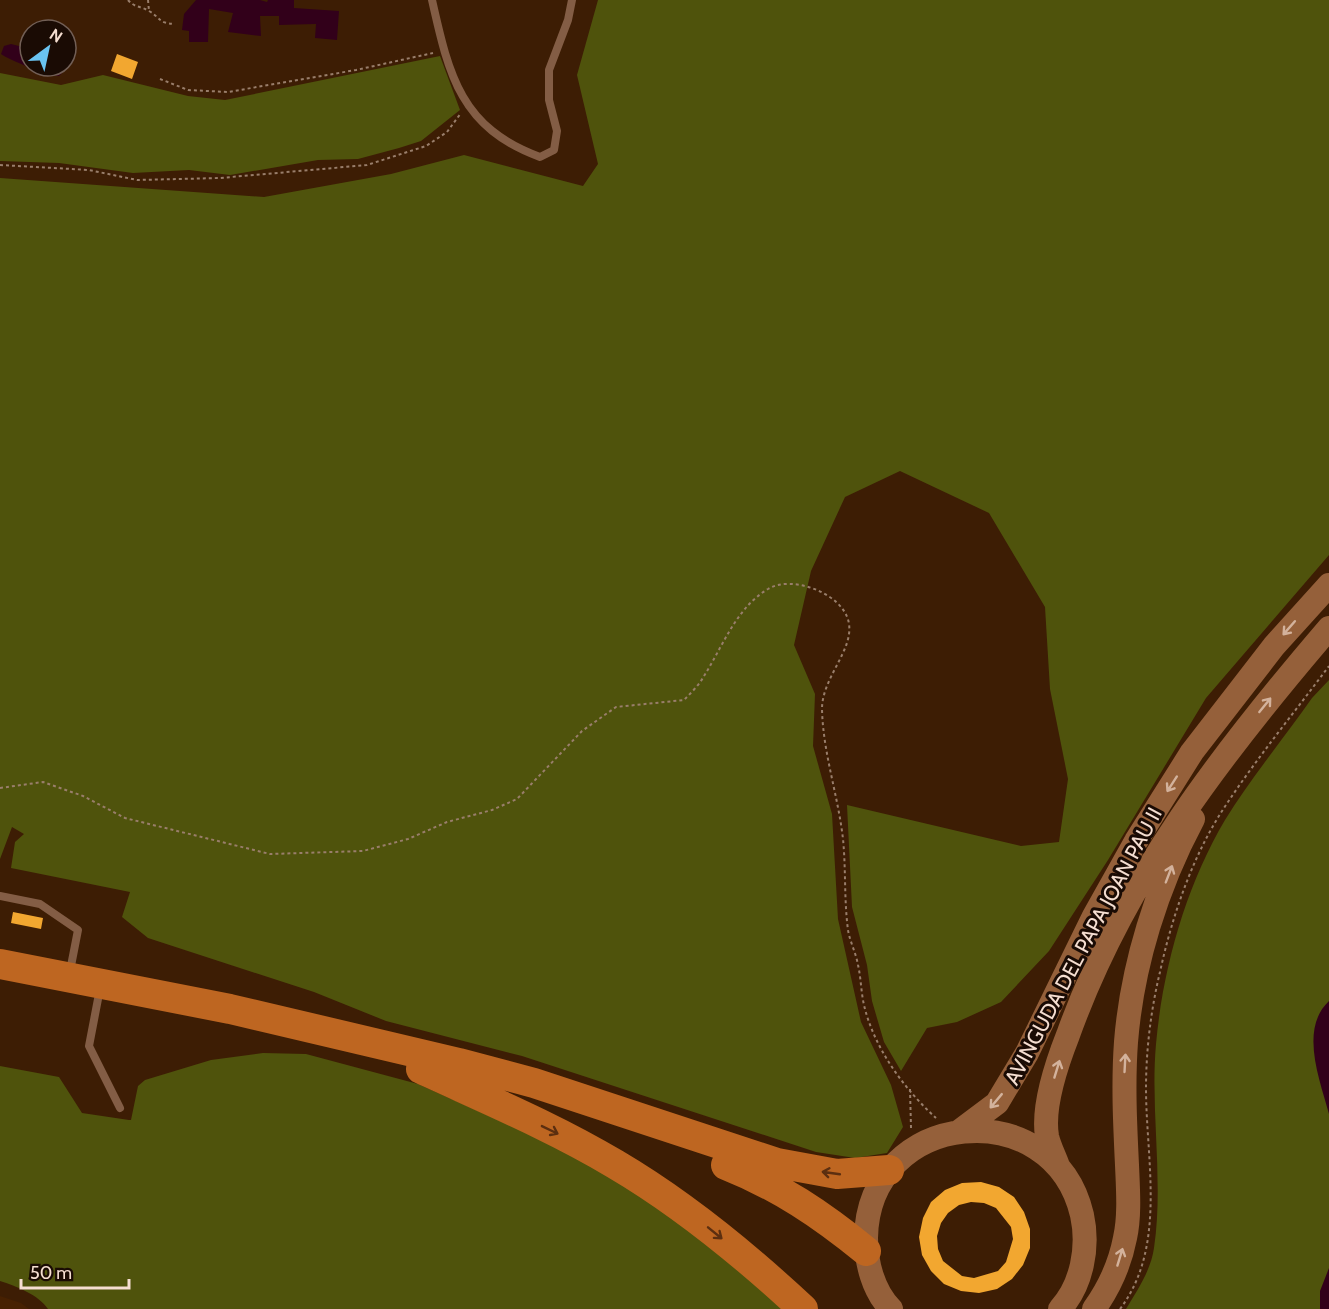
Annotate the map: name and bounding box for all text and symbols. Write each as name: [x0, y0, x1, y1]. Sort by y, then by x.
north arrow: [18, 18, 78, 78]
text: N: [46, 25, 66, 47]
one-way arrow: [1282, 621, 1296, 636]
one-way arrow: [1259, 697, 1272, 713]
one-way arrow: [1166, 775, 1178, 792]
street label: AVINGUDA DEL PAPA JOAN PAU II: [999, 803, 1167, 1089]
one-way arrow: [1164, 865, 1175, 884]
one-way arrow: [1120, 1053, 1131, 1073]
one-way arrow: [1052, 1060, 1063, 1079]
one-way arrow: [990, 1093, 1003, 1109]
one-way arrow: [541, 1124, 558, 1136]
one-way arrow: [822, 1167, 842, 1178]
one-way arrow: [707, 1226, 722, 1240]
one-way arrow: [1115, 1248, 1126, 1267]
scale bar: [21, 1252, 129, 1290]
text: 50 m: [30, 1262, 72, 1284]

